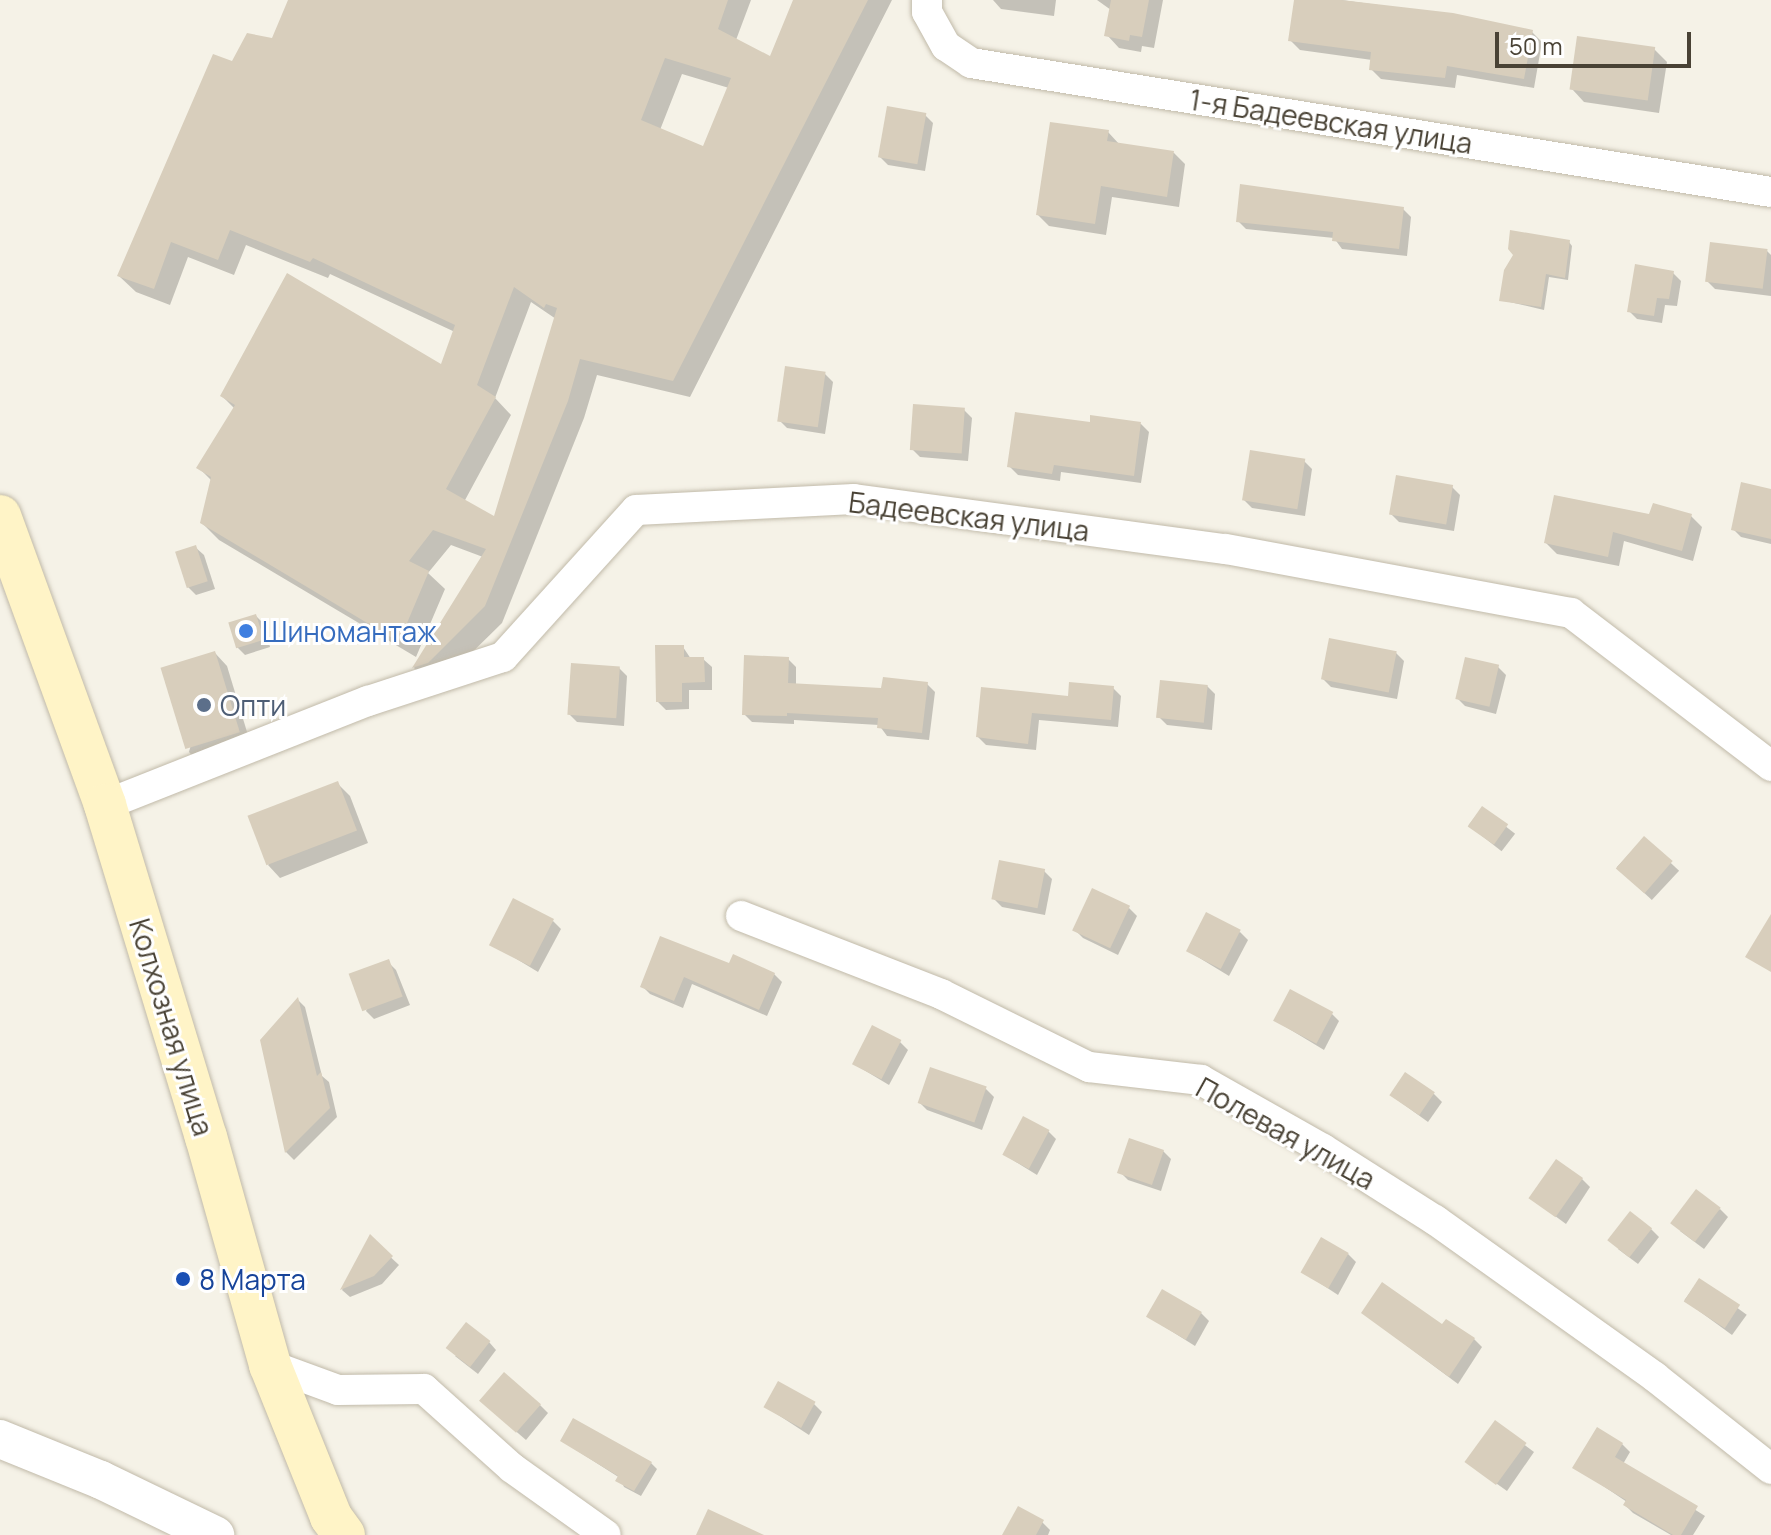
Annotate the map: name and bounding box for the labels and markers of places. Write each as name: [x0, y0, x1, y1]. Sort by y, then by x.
place label: Шиномантаж: [262, 614, 437, 648]
marker: Шиномантаж: [237, 622, 255, 640]
place label: Опти: [220, 688, 286, 722]
marker: Опти: [195, 696, 213, 714]
place label: 8 Марта: [199, 1262, 306, 1296]
marker: 8 Марта: [174, 1270, 192, 1288]

